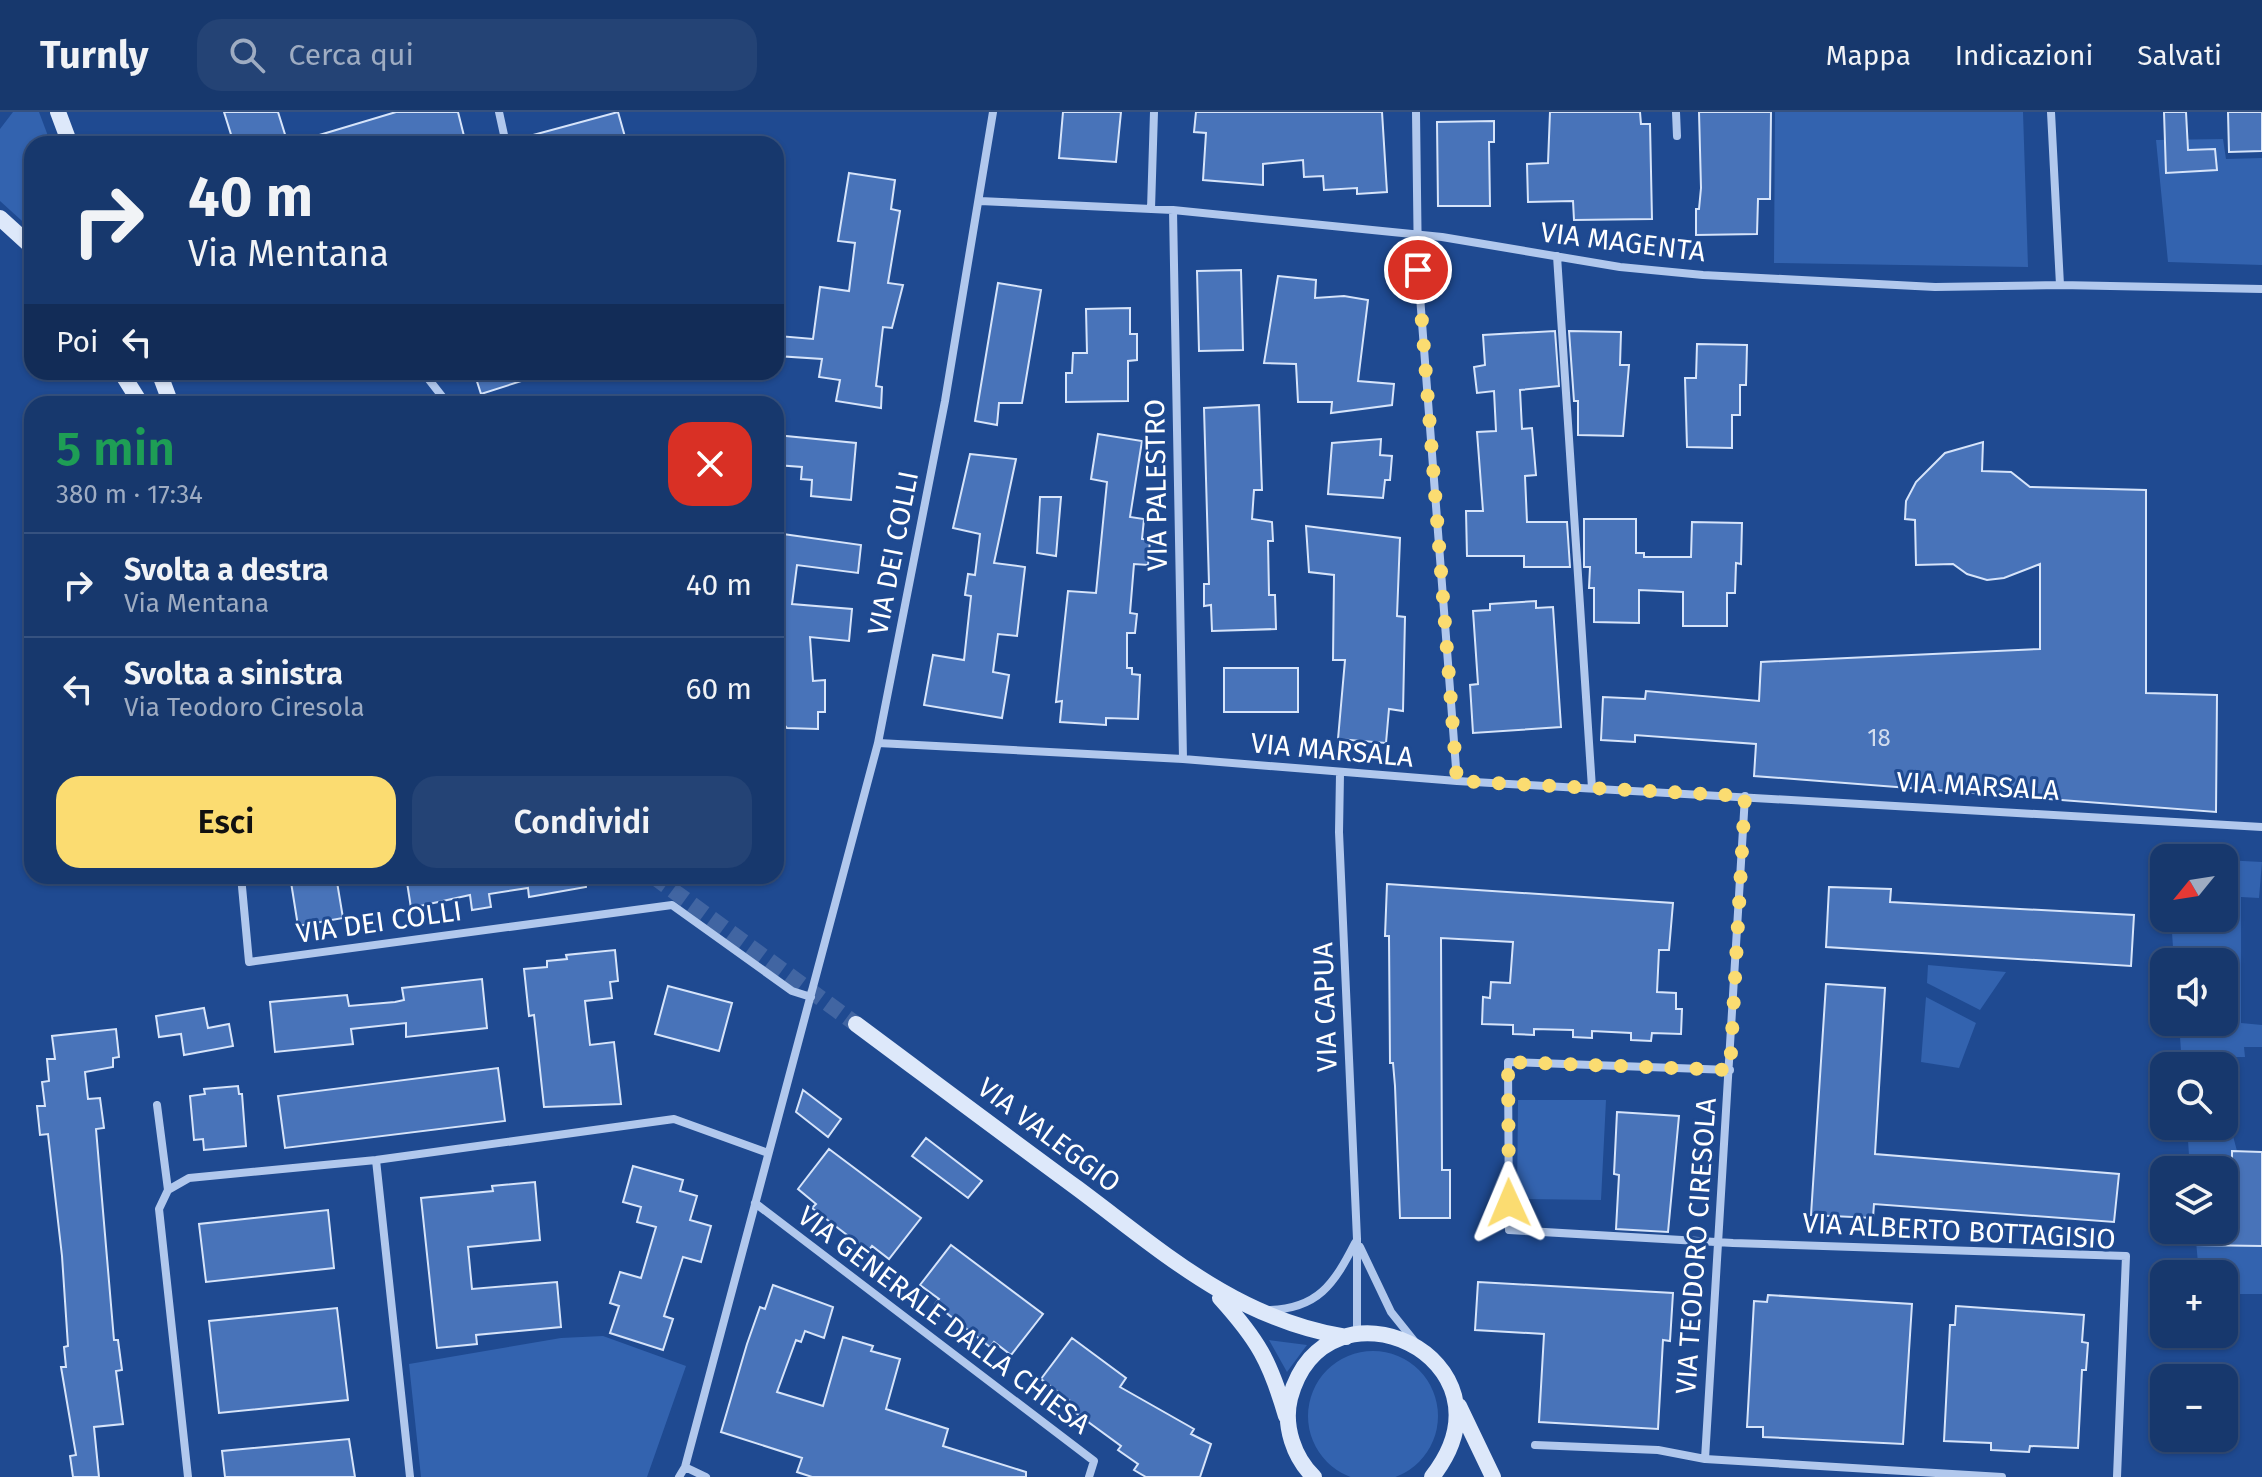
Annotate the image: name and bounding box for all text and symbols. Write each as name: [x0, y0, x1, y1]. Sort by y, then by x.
search box: [197, 19, 757, 91]
text: Turnly: [40, 32, 149, 78]
icon: search: [225, 33, 269, 77]
text: Cerca qui: [289, 37, 414, 73]
text: Mappa: [1826, 39, 1911, 72]
text: Indicazioni: [1955, 39, 2093, 72]
text: Salvati: [2137, 39, 2222, 72]
text: 40 m: [188, 164, 313, 231]
icon: right: [56, 168, 160, 272]
street label: VIA MAGENTA: [1539, 216, 1707, 268]
text: Via Mentana: [188, 232, 389, 276]
pin: [1384, 236, 1452, 304]
icon: arrive: [1396, 248, 1440, 292]
icon: left: [115, 320, 159, 364]
text: Poi: [56, 324, 99, 360]
street label: VIA PALESTRO: [1138, 399, 1174, 571]
text: 5 min: [56, 420, 175, 478]
button: close: [668, 422, 752, 506]
street label: VIA DEI COLLI: [861, 468, 925, 638]
text: 380 m · 17:34: [56, 479, 203, 510]
text: Svolta a destra: [124, 552, 329, 588]
icon: right: [56, 563, 100, 607]
text: 40 m: [686, 567, 752, 603]
text: Via Mentana: [124, 588, 269, 619]
text: Svolta a sinistra: [124, 656, 343, 692]
icon: left: [56, 667, 100, 711]
text: 60 m: [686, 671, 752, 707]
text: Via Teodoro Ciresola: [124, 692, 365, 723]
house number: 18: [1867, 724, 1891, 752]
street label: VIA MARSALA: [1249, 726, 1415, 774]
street label: VIA MARSALA: [1896, 765, 2060, 807]
button: Esci: [56, 776, 396, 868]
button: Condividi: [412, 776, 752, 868]
north arrow: [2150, 844, 2238, 932]
map controls: [2150, 844, 2238, 1452]
street label: VIA DEI COLLI: [294, 894, 464, 950]
street label: VIA CAPUA: [1306, 942, 1344, 1072]
button: sound: [2150, 948, 2238, 1036]
button: search: [2150, 1052, 2238, 1140]
street label: VIA VALEGGIO: [971, 1071, 1127, 1199]
street label: VIA TEODORO CIRESOLA: [1669, 1097, 1723, 1395]
button: layers: [2150, 1156, 2238, 1244]
position arrow: [1467, 1161, 1551, 1245]
street label: VIA GENERALE DALLA CHIESA: [791, 1199, 1097, 1441]
street label: VIA ALBERTO BOTTAGISIO: [1802, 1206, 2116, 1256]
button: +: [2150, 1260, 2238, 1348]
button: −: [2150, 1364, 2238, 1452]

